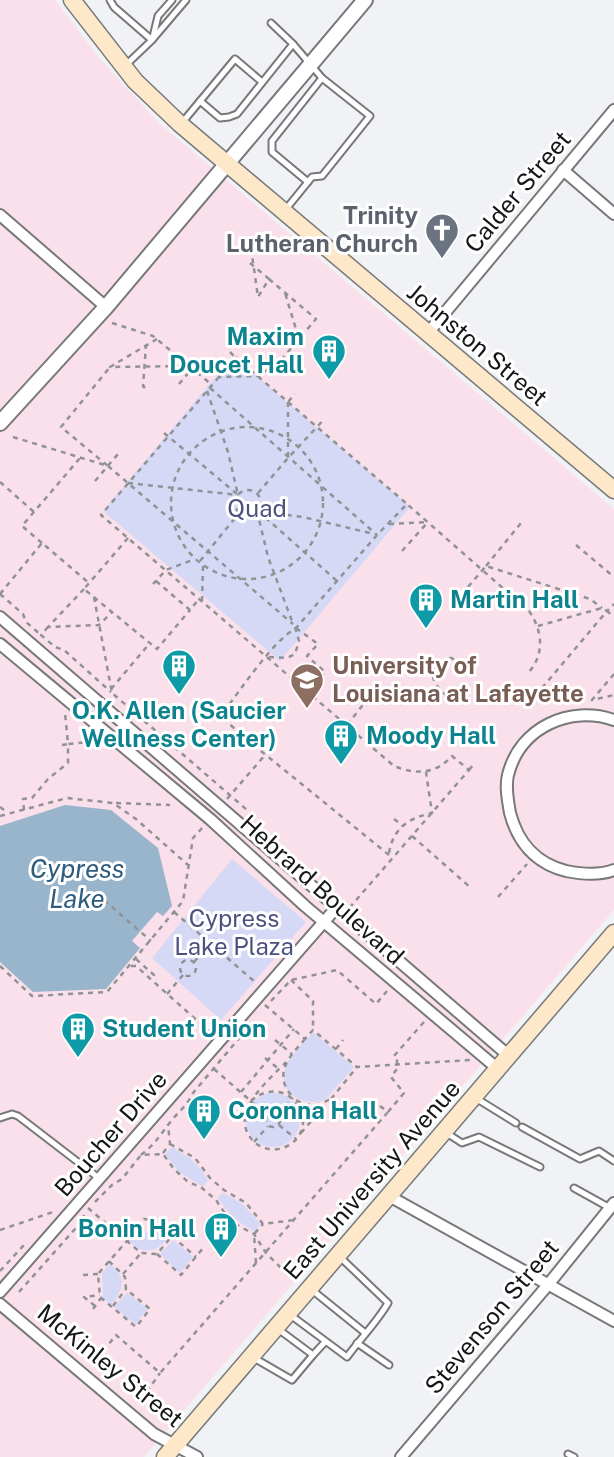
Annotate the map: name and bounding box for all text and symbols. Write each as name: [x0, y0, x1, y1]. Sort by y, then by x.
street label: Calder Street: [458, 125, 576, 258]
place label: Trinity Lutheran Church: [226, 201, 418, 257]
church icon: Trinity Lutheran Church: [423, 211, 461, 260]
street label: Johnston Street: [402, 277, 554, 411]
place label: Maxim Doucet Hall: [169, 322, 304, 378]
building icon: Maxim Doucet Hall: [310, 332, 348, 381]
park label: Quad: [227, 494, 287, 522]
building icon: Martin Hall: [407, 581, 445, 630]
place label: Martin Hall: [450, 585, 579, 613]
building icon: O.K. Allen (Saucier Wellness Center): [160, 647, 198, 696]
place label: University of Louisiana at Lafayette: [332, 651, 584, 707]
school or university icon: University of Louisiana at Lafayette: [288, 661, 326, 710]
place label: O.K. Allen (Saucier Wellness Center): [72, 696, 286, 752]
building icon: Moody Hall: [322, 717, 360, 766]
place label: Moody Hall: [366, 721, 496, 749]
street label: Hebrard Boulevard: [235, 809, 410, 970]
water label: Cypress Lake: [30, 853, 124, 914]
park label: Cypress Lake Plaza: [174, 904, 294, 960]
building icon: Student Union: [59, 1010, 97, 1059]
place label: Student Union: [102, 1014, 266, 1042]
street label: Boucher Drive: [48, 1065, 172, 1202]
street label: East University Avenue: [277, 1074, 465, 1285]
building icon: Coronna Hall: [185, 1092, 223, 1141]
place label: Coronna Hall: [228, 1096, 378, 1124]
building icon: Bonin Hall: [202, 1210, 240, 1259]
place label: Bonin Hall: [78, 1214, 196, 1242]
street label: Stevenson Street: [419, 1234, 564, 1399]
street label: McKinley Street: [32, 1298, 189, 1432]

